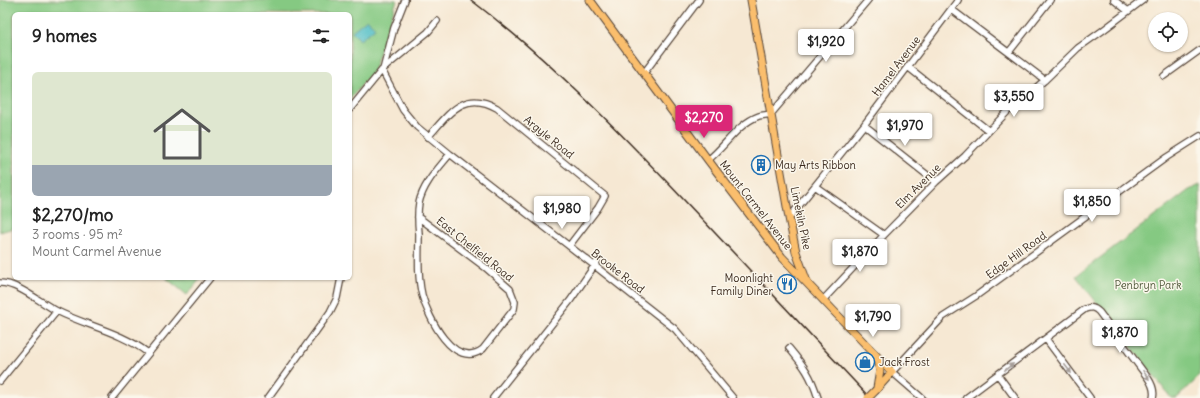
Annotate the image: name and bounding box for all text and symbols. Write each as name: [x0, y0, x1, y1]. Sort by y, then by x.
map controls: [1148, 12, 1188, 52]
button: locate: [1148, 12, 1188, 52]
text: 9 homes: [32, 25, 97, 47]
icon: filters: [310, 25, 332, 47]
pin: $1,920: [793, 29, 859, 63]
text: $1,920: [807, 33, 845, 50]
street label: Hamel Avenue: [869, 33, 923, 99]
pin: $3,550: [981, 84, 1047, 118]
text: $3,550: [994, 88, 1034, 105]
icon: home: [146, 98, 218, 170]
pin: $2,270: [671, 105, 737, 139]
text: $2,270: [684, 109, 724, 126]
street label: Argyle Road: [521, 112, 577, 162]
pin: $1,970: [872, 113, 938, 147]
text: $1,970: [886, 117, 924, 134]
building icon: May Arts Ribbon: [750, 154, 772, 176]
street label: Mount Carmel Avenue: [717, 158, 795, 253]
place label: May Arts Ribbon: [775, 158, 856, 172]
street label: Elm Avenue: [893, 160, 944, 211]
street label: Limekiln Pike: [787, 185, 815, 251]
pin: $1,850: [1059, 189, 1125, 223]
text: $1,850: [1073, 193, 1111, 210]
pin: $1,980: [529, 196, 595, 230]
text: $1,980: [543, 200, 581, 217]
text: $2,270/mo: [32, 204, 113, 226]
street label: East Chelfield Road: [434, 214, 517, 285]
text: 3 rooms · 95 m²: [32, 226, 123, 243]
street label: Edge Hill Road: [983, 228, 1049, 282]
pin: $1,870: [827, 239, 893, 273]
text: Mount Carmel Avenue: [32, 243, 161, 260]
text: $1,870: [841, 243, 879, 260]
street label: Brooke Road: [589, 246, 648, 296]
place label: Moonlight Family Diner: [711, 271, 774, 298]
restaurant icon: Moonlight Family Diner: [776, 273, 798, 295]
park label: Penbryn Park: [1114, 278, 1182, 292]
pin: $1,790: [840, 304, 906, 338]
text: $1,790: [854, 308, 892, 325]
pin: $1,870: [1087, 320, 1153, 354]
text: $1,870: [1101, 324, 1139, 341]
shop icon: Jack Frost: [854, 351, 876, 373]
place label: Jack Frost: [879, 355, 930, 369]
one-way arrow: [1004, 363, 1014, 371]
one-way arrow: [1064, 363, 1072, 374]
one-way arrow: [1142, 370, 1150, 381]

